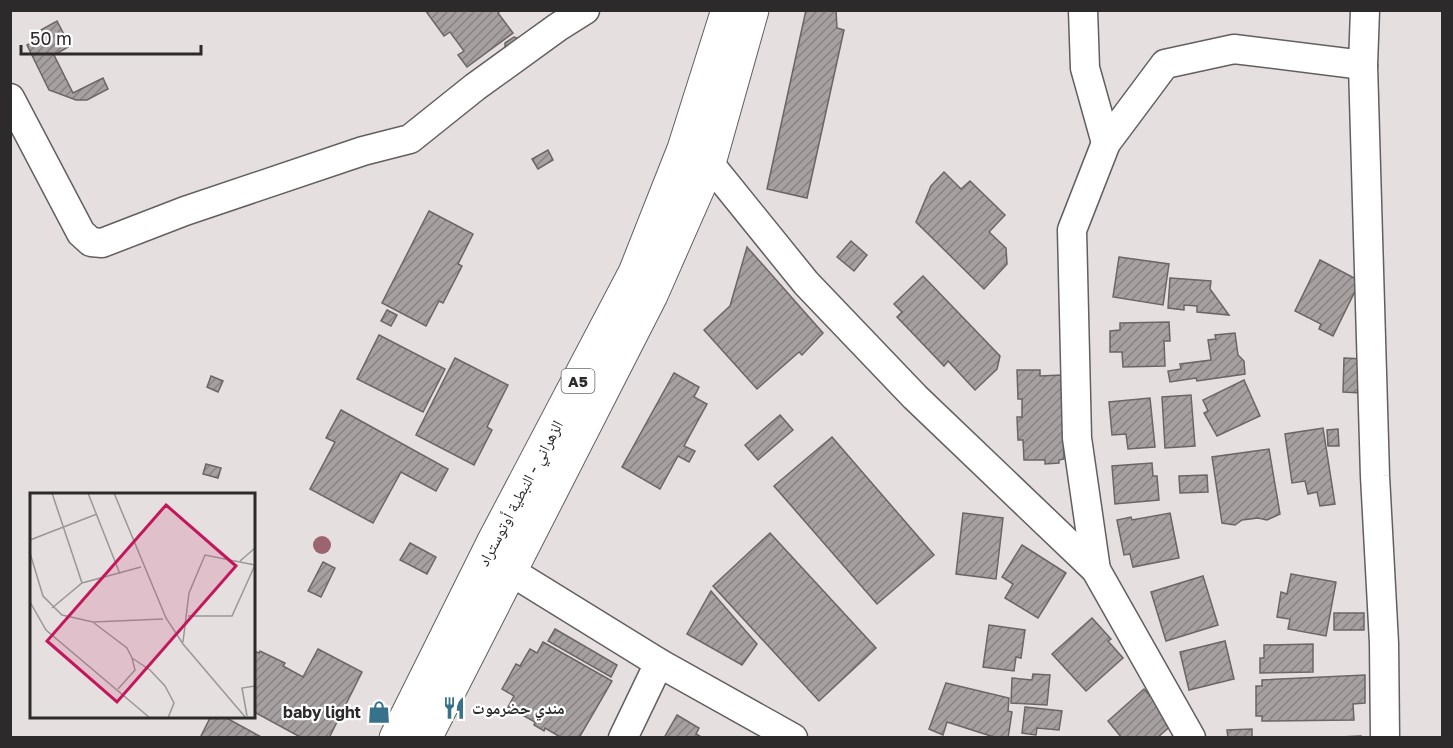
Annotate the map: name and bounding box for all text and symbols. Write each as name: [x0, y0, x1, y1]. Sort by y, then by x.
scale bar: [21, 18, 201, 56]
text: 50 m: [30, 27, 72, 49]
road number: A5: [562, 369, 594, 393]
street label: الزهراني - النبطية أوتوستراد: [473, 417, 570, 571]
inset map: [30, 493, 255, 718]
restaurant icon: مندي حضرموت: [441, 695, 467, 721]
place label: مندي حضرموت: [472, 698, 565, 721]
shop icon: baby light: [366, 699, 392, 725]
place label: baby light: [283, 702, 361, 722]

